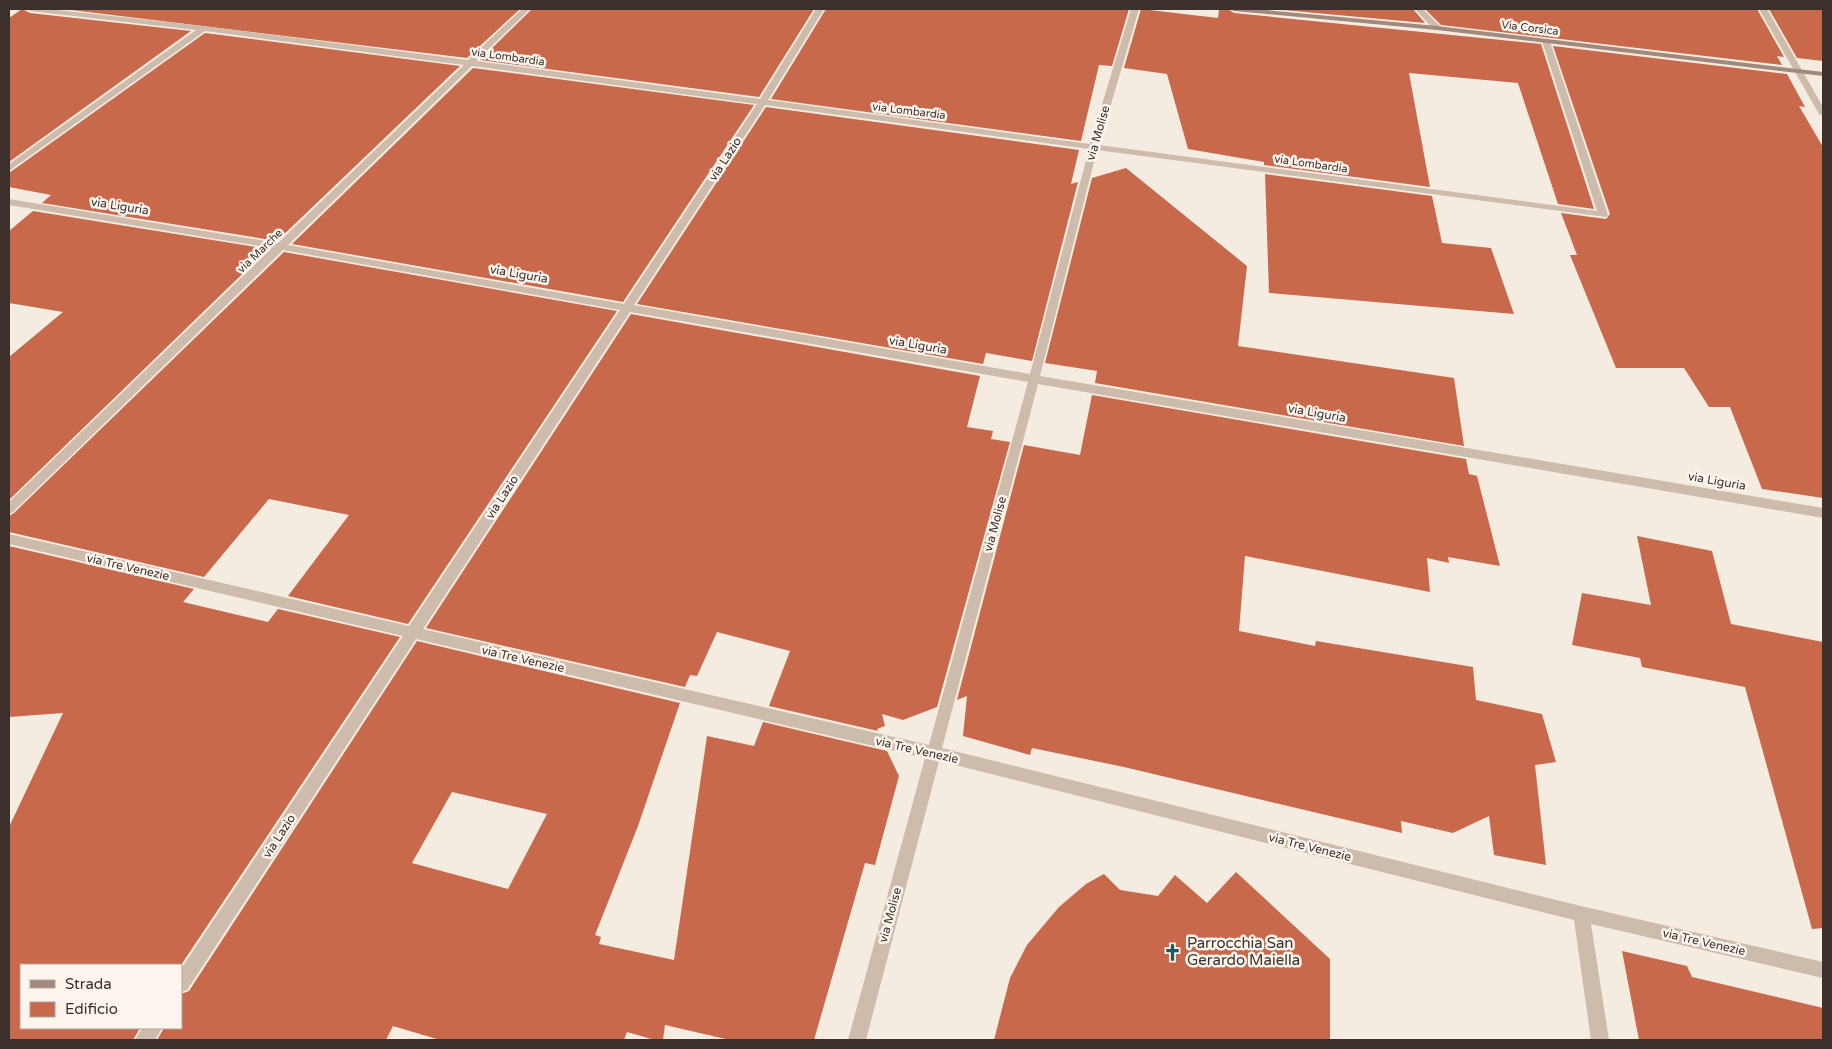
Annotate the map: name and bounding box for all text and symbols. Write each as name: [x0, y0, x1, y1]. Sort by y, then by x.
street label: Via Corsica: [1501, 18, 1559, 38]
street label: via Lombardia: [471, 45, 545, 69]
street label: via Lombardia: [872, 100, 946, 122]
street label: via Molise: [1083, 104, 1113, 162]
street label: via Lazio: [706, 135, 744, 183]
street label: via Lombardia: [1274, 152, 1348, 176]
street label: via Liguria: [90, 195, 150, 217]
street label: via Marche: [235, 226, 285, 276]
street label: via Liguria: [489, 262, 549, 286]
street label: via Liguria: [888, 333, 948, 357]
street label: via Liguria: [1287, 401, 1347, 425]
street label: via Liguria: [1687, 469, 1747, 493]
street label: via Lazio: [483, 473, 521, 521]
street label: via Molise: [981, 495, 1009, 553]
street label: via Tre Venezie: [85, 551, 171, 583]
street label: via Tre Venezie: [480, 643, 566, 675]
street label: via Tre Venezie: [874, 734, 960, 766]
street label: via Lazio: [260, 812, 298, 860]
street label: via Tre Venezie: [1267, 830, 1353, 864]
street label: via Molise: [876, 886, 904, 944]
street label: via Tre Venezie: [1661, 926, 1747, 958]
place label: Parrocchia San Gerardo Maiella: [1187, 934, 1300, 969]
church icon: Parrocchia San Gerardo Maiella: [1163, 942, 1183, 962]
legend: [20, 964, 182, 1029]
text: Strada: [65, 975, 112, 993]
text: Edificio: [65, 1000, 118, 1018]

